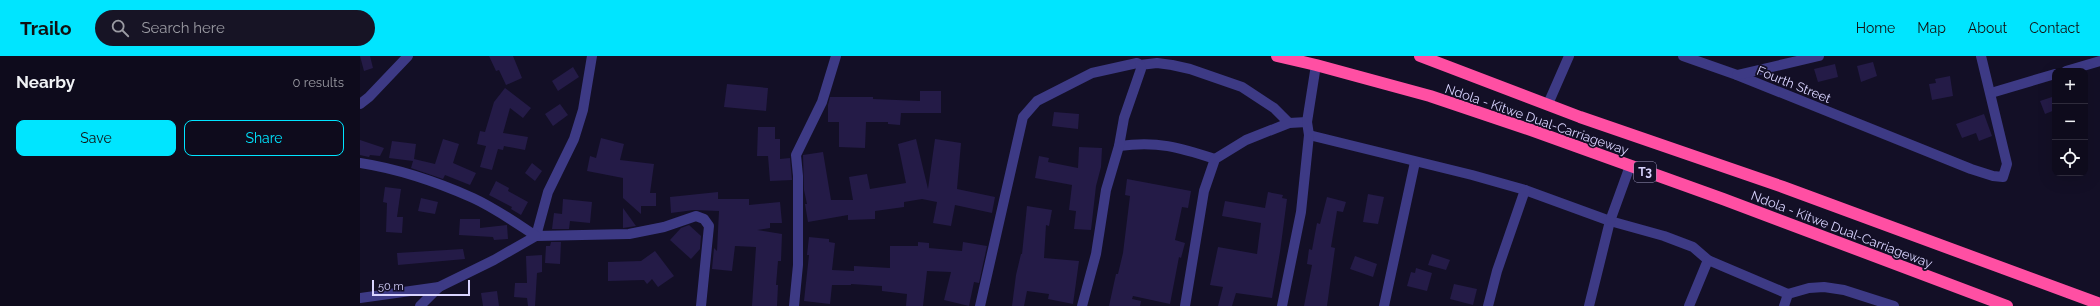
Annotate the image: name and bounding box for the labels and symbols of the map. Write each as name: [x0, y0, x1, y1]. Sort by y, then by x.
street label: Fourth Street: [1755, 63, 1834, 106]
street label: Ndola - Kitwe Dual-Carriageway: [1443, 81, 1631, 158]
road number: T3: [1634, 162, 1656, 182]
street label: Ndola - Kitwe Dual-Carriageway: [1749, 188, 1935, 271]
scale bar: [372, 278, 470, 297]

